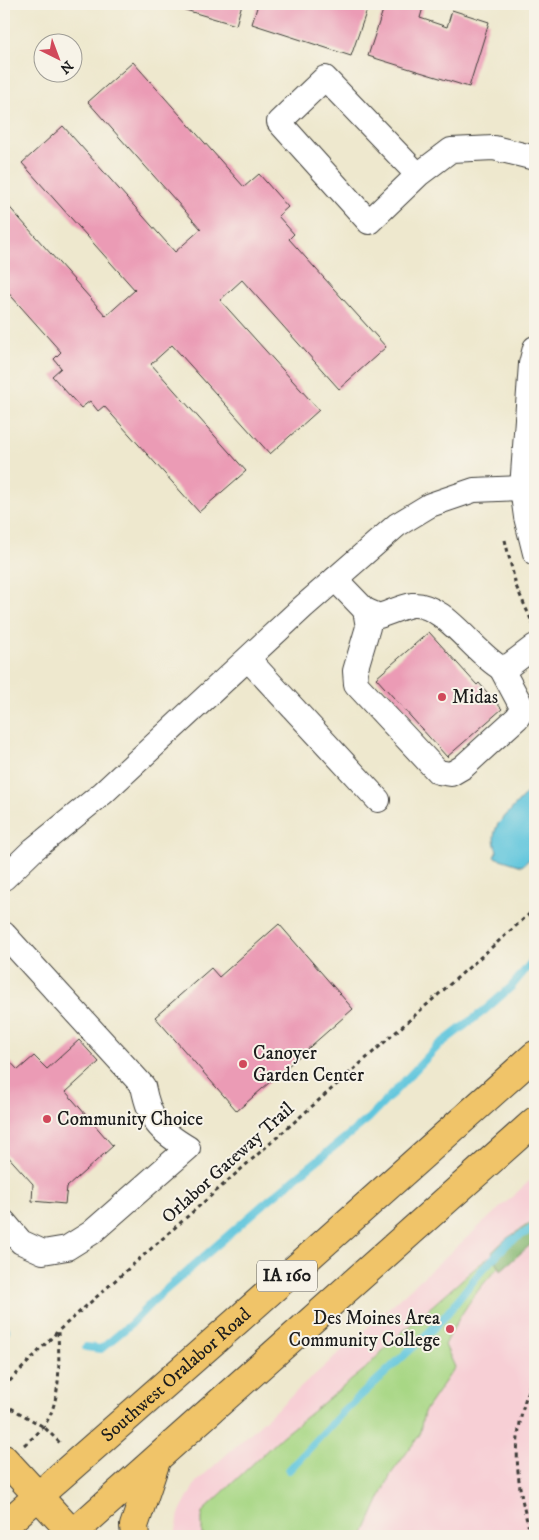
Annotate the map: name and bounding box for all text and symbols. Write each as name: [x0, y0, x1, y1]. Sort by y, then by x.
north arrow: [32, 32, 82, 82]
text: N: [55, 56, 76, 78]
place label: Midas: [452, 686, 498, 709]
marker: Midas: [436, 691, 448, 703]
place label: Canoyer Garden Center: [253, 1042, 364, 1087]
marker: Canoyer Garden Center: [237, 1058, 249, 1070]
street label: Orlabor Gateway Trail: [157, 1097, 299, 1228]
place label: Community Choice: [57, 1108, 203, 1131]
marker: Community Choice: [41, 1113, 53, 1125]
road number: IA 160: [257, 1260, 317, 1292]
street label: Southwest Oralabor Road: [96, 1302, 256, 1447]
place label: Des Moines Area Community College: [288, 1307, 440, 1352]
marker: Des Moines Area Community College: [444, 1323, 456, 1335]

